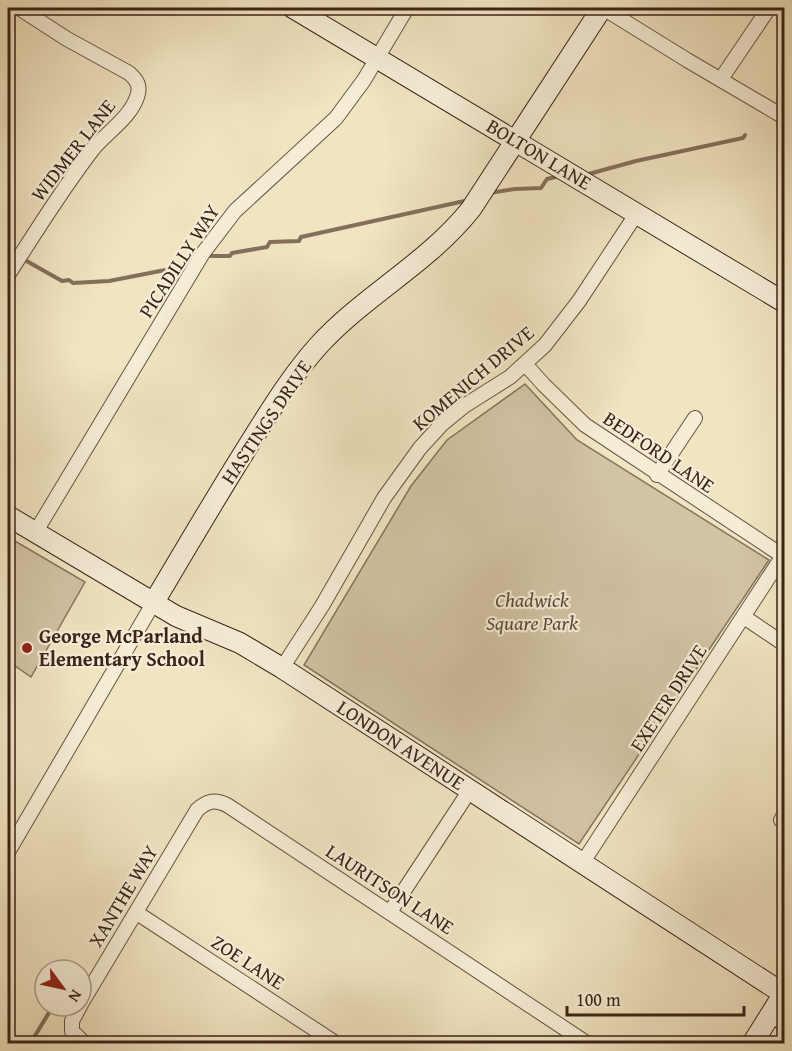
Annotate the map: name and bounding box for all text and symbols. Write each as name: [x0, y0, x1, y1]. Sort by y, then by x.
street label: WIDMER LANE: [23, 92, 122, 207]
street label: BOLTON LANE: [481, 111, 597, 196]
street label: PICADILLY WAY: [131, 198, 226, 323]
street label: KOMENICH DRIVE: [406, 318, 540, 437]
street label: HASTINGS DRIVE: [213, 354, 318, 490]
street label: BEDFORD LANE: [598, 404, 721, 500]
park label: Chadwick Square Park: [486, 585, 579, 637]
place label: George McParland Elementary School: [39, 621, 205, 673]
street label: EXETER DRIVE: [622, 638, 713, 757]
marker: George McParland Elementary School: [20, 641, 34, 655]
street label: LONDON AVENUE: [332, 692, 471, 797]
street label: LAURITSON LANE: [320, 836, 460, 941]
street label: XANTHE WAY: [81, 839, 164, 952]
street label: ZOE LANE: [206, 927, 291, 996]
north arrow: [33, 958, 93, 1018]
scale bar: [567, 979, 744, 1017]
text: N: [62, 985, 89, 1007]
text: 100 m: [576, 986, 621, 1013]

